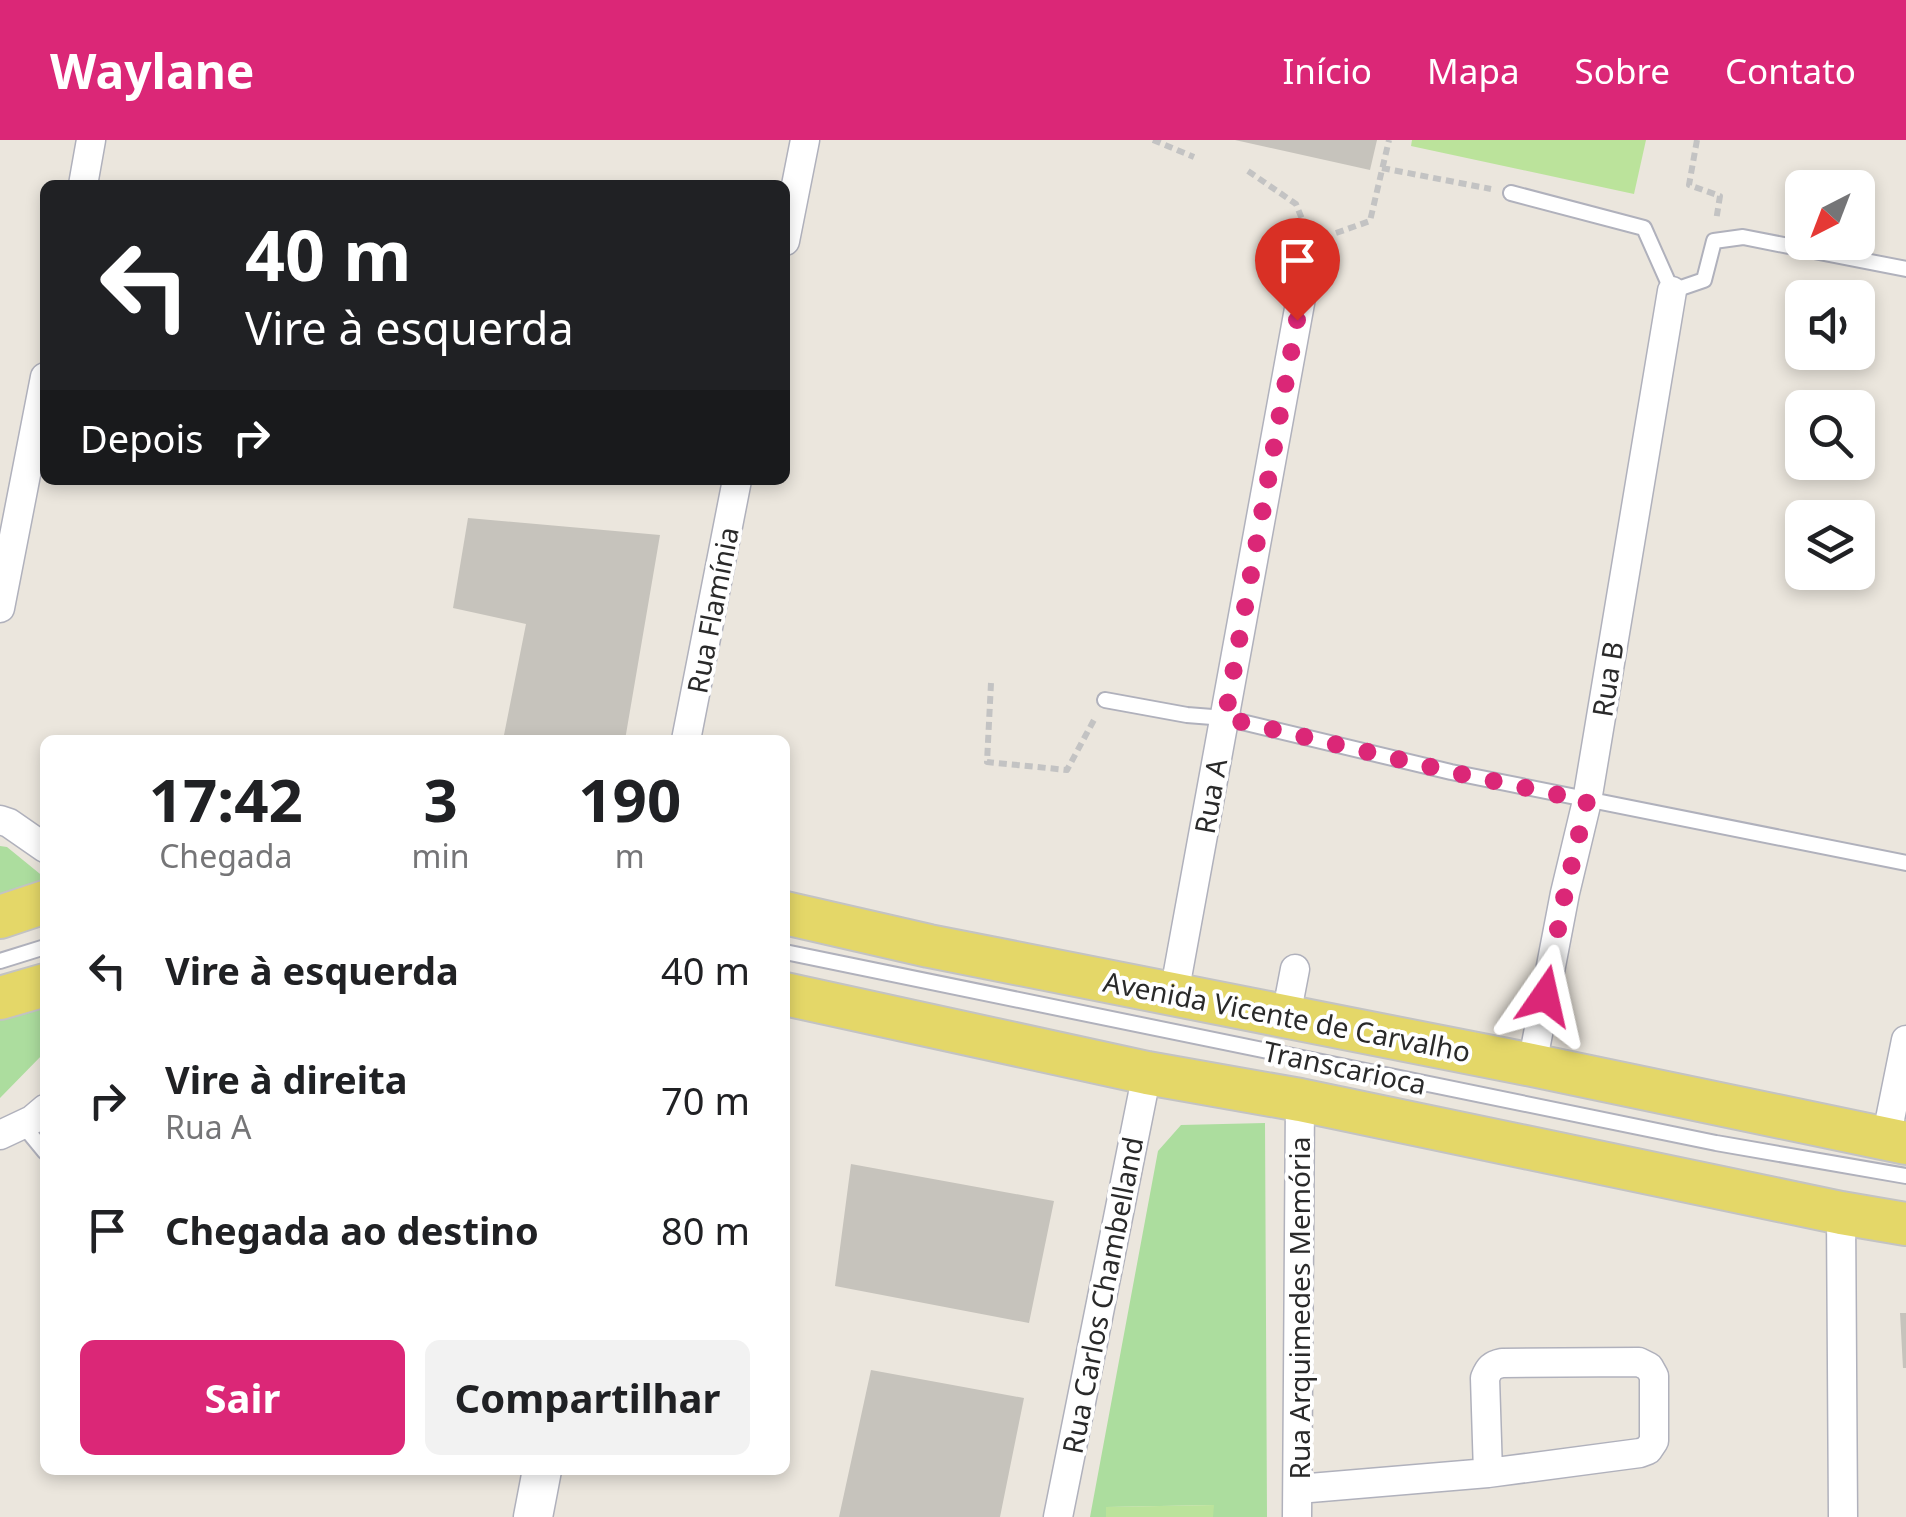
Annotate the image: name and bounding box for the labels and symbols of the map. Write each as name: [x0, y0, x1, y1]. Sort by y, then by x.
north arrow: [1785, 170, 1875, 260]
pin: [1255, 218, 1340, 321]
street label: Rua Flamínia: [677, 524, 747, 696]
street label: Rua B: [1582, 639, 1632, 719]
street label: Rua A: [1185, 755, 1235, 837]
position arrow: [1493, 944, 1597, 1048]
street label: Avenida Vicente de Carvalho: [1100, 962, 1474, 1070]
street label: Transcarioca: [1260, 1031, 1430, 1103]
street label: Rua Carlos Chambelland: [1053, 1133, 1151, 1457]
street label: Rua Arquimedes Memória: [1280, 1137, 1318, 1479]

